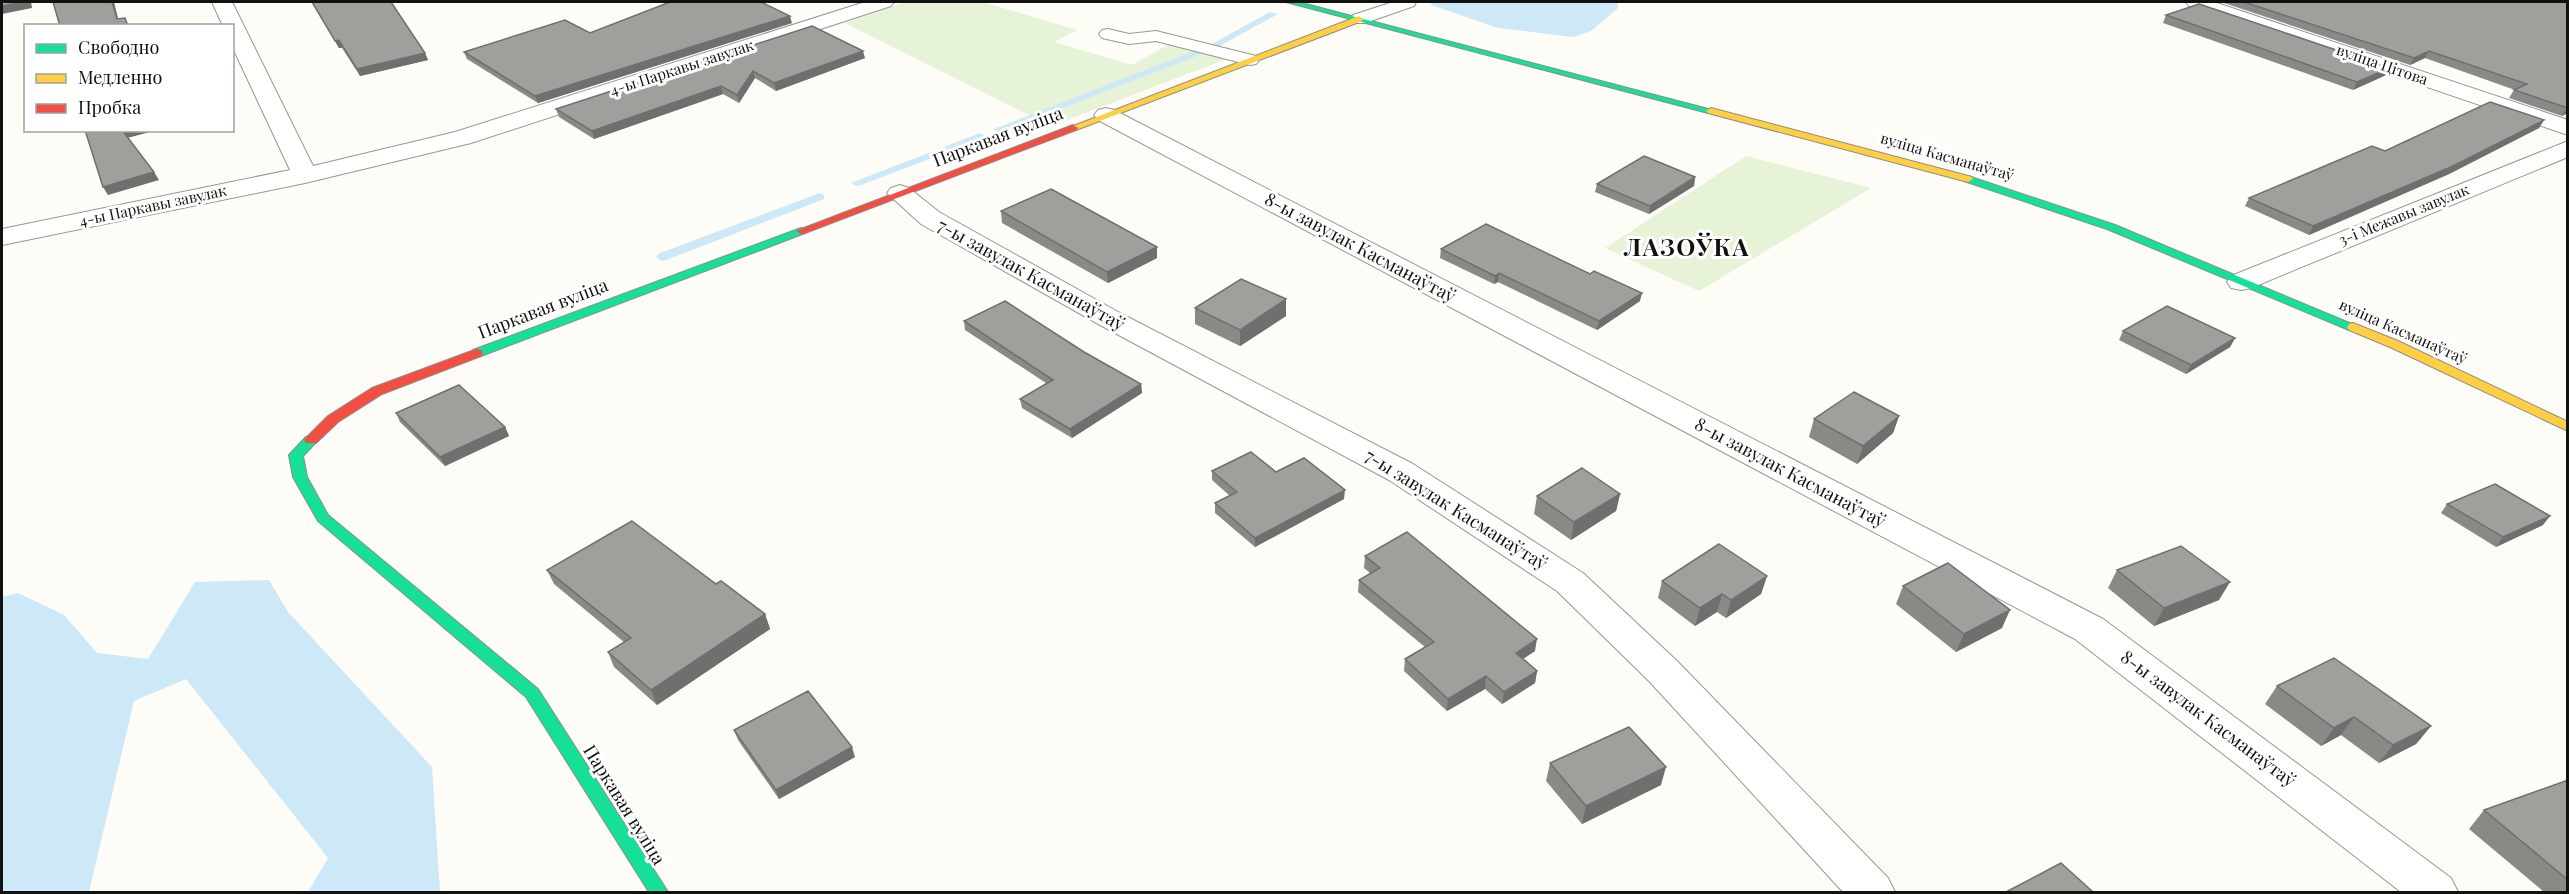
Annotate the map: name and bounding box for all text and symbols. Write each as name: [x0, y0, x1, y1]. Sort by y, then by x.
legend: [24, 24, 234, 132]
street label: 4-ы Паркавы завулак: [607, 34, 756, 100]
text: Свободно: [78, 35, 159, 59]
street label: вуліца Цітова: [2334, 39, 2431, 89]
text: Медленно: [78, 65, 163, 89]
text: Пробка: [78, 95, 141, 119]
street label: Паркавая вуліца: [929, 100, 1066, 172]
street label: вуліца Касманаўтаў: [1878, 127, 2017, 185]
street label: 3-і Межавы завулак: [2335, 179, 2472, 249]
street label: 4-ы Паркавы завулак: [77, 180, 229, 230]
street label: 8-ы завулак Касманаўтаў: [1261, 187, 1460, 308]
street label: 7-ы завулак Касманаўтаў: [934, 213, 1129, 336]
district label: ЛАЗОЎКА: [1623, 230, 1750, 262]
street label: Паркавая вуліца: [474, 272, 611, 344]
street label: вуліца Касманаўтаў: [2336, 294, 2471, 368]
street label: 8-ы завулак Касманаўтаў: [1691, 412, 1890, 533]
street label: 7-ы завулак Касманаўтаў: [1361, 443, 1552, 575]
street label: 8-ы завулак Касманаўтаў: [2116, 645, 2301, 792]
street label: Паркавая вуліца: [578, 740, 671, 869]

